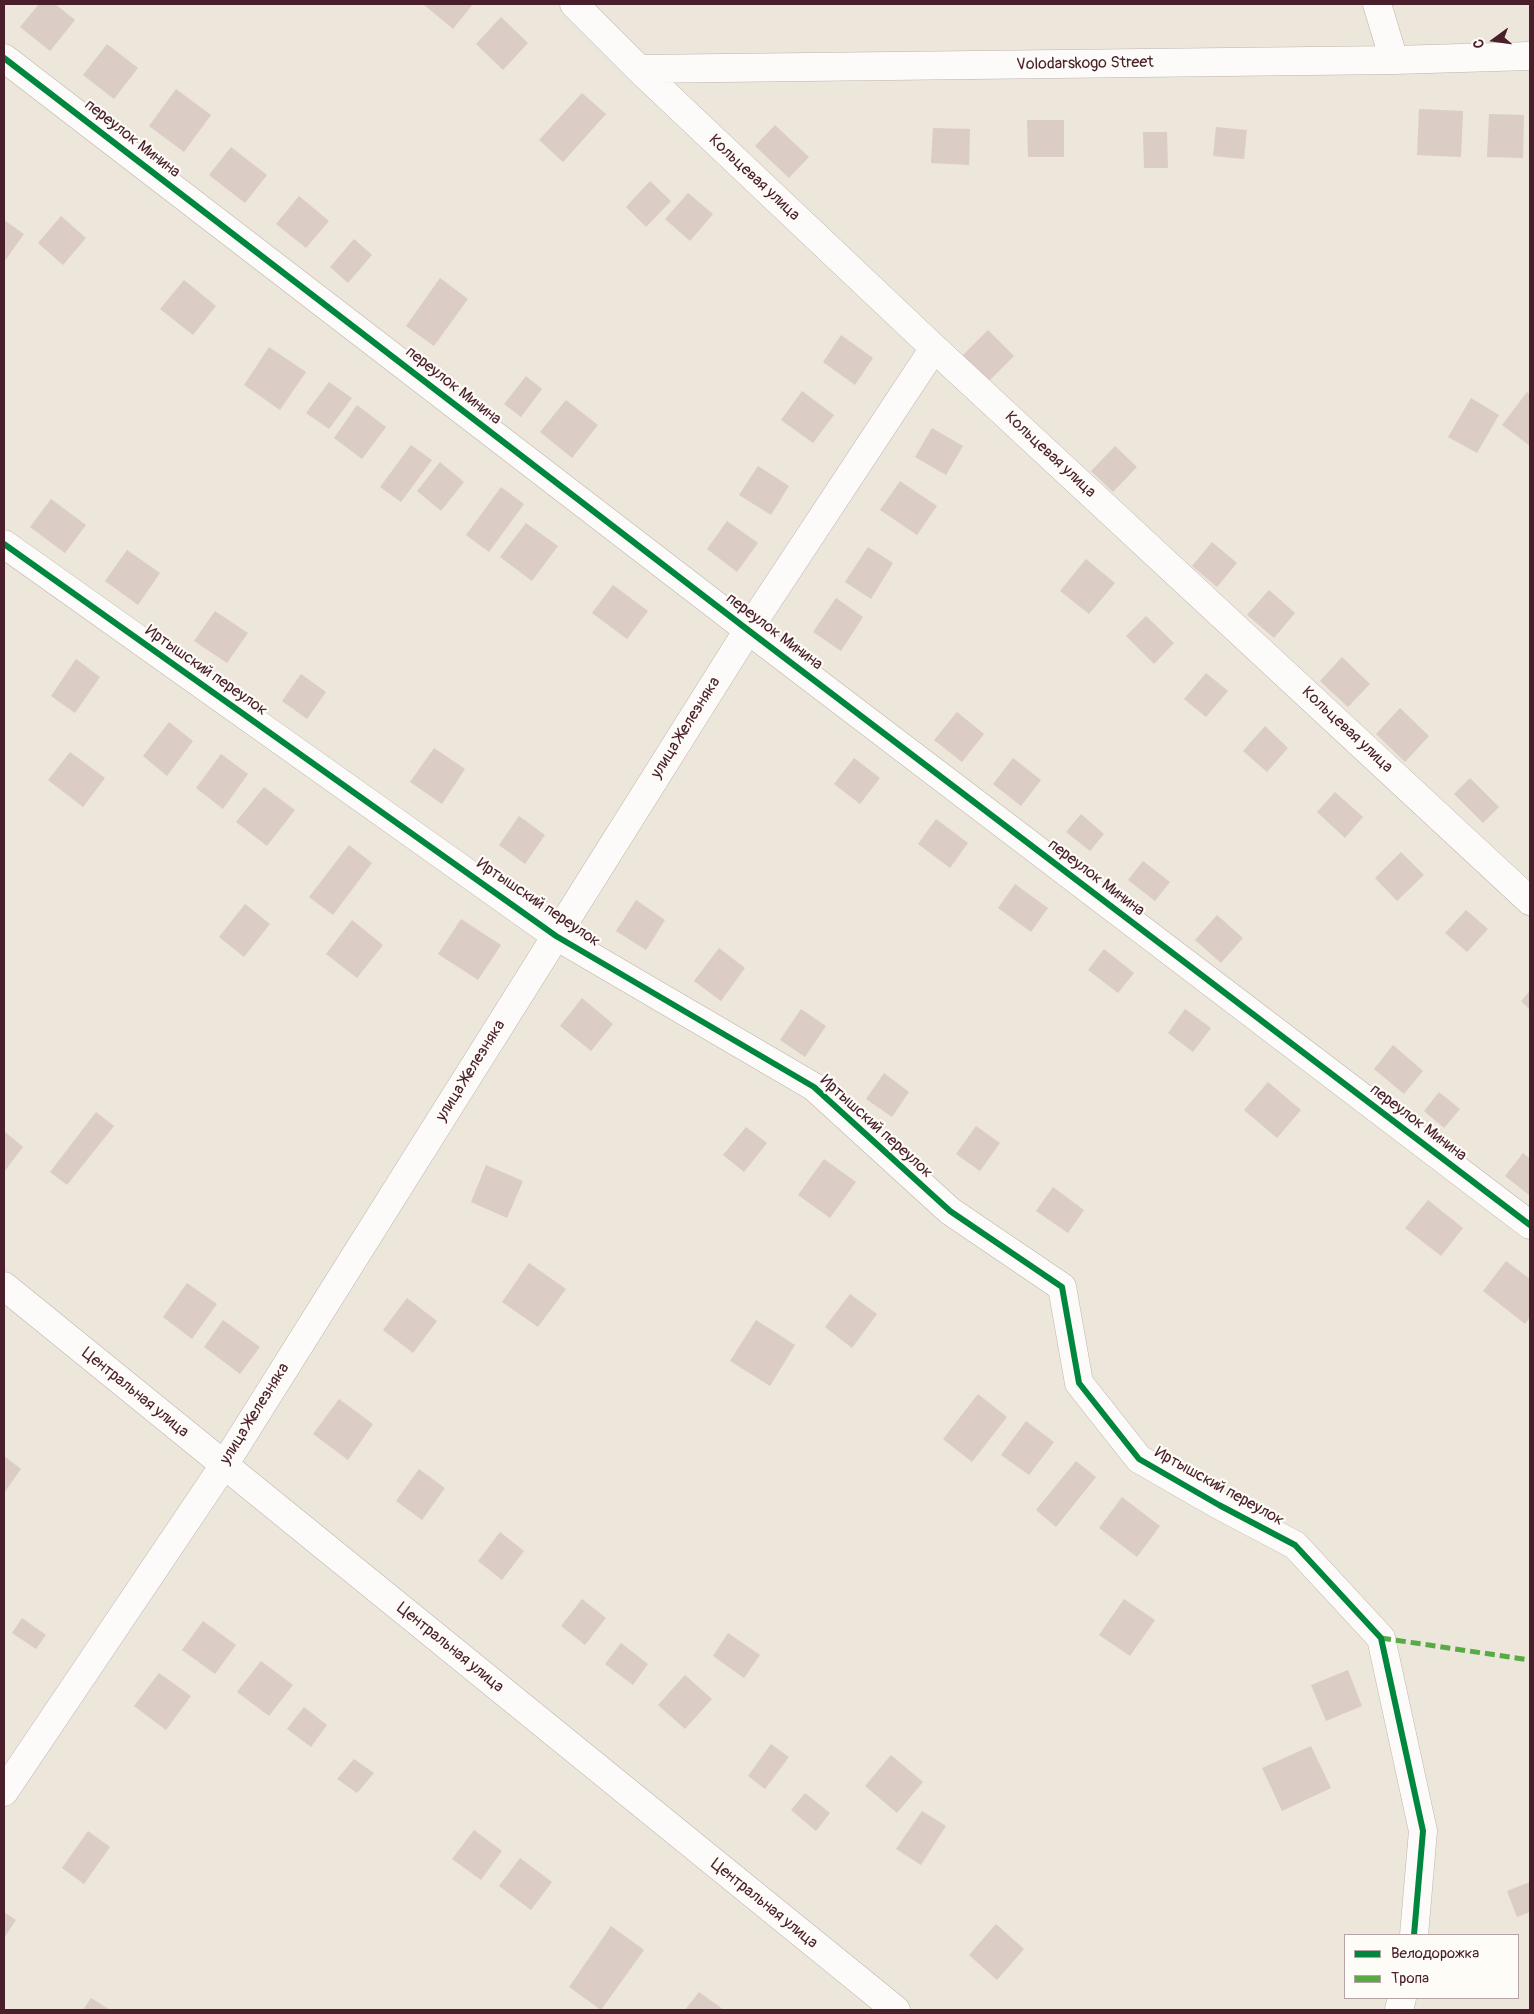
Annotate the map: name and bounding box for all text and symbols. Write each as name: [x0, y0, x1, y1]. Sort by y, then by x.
north arrow: [1469, 15, 1519, 65]
text: С: [1470, 38, 1488, 50]
street label: Volodarskogo Street: [1016, 53, 1154, 75]
street label: переулок Минина: [80, 96, 184, 182]
street label: Кольцевая улица: [704, 131, 804, 225]
street label: переулок Минина: [401, 343, 505, 429]
street label: Кольцевая улица: [1000, 408, 1100, 502]
street label: переулок Минина: [722, 589, 826, 675]
street label: Иртышский переулок: [141, 622, 271, 720]
street label: улица Железняка: [647, 674, 725, 782]
street label: Кольцевая улица: [1297, 683, 1397, 777]
street label: переулок Минина: [1044, 835, 1148, 921]
street label: Иртышский переулок: [473, 854, 603, 952]
street label: улица Железняка: [432, 1017, 510, 1125]
street label: Иртышский переулок: [816, 1071, 936, 1183]
street label: переулок Минина: [1366, 1080, 1470, 1166]
street label: Центральная улица: [78, 1344, 192, 1442]
street label: улица Железняка: [216, 1360, 294, 1468]
street label: Иртышский переулок: [1151, 1443, 1287, 1531]
street label: Центральная улица: [393, 1599, 507, 1697]
street label: Центральная улица: [707, 1855, 821, 1953]
legend: [1344, 1934, 1519, 1999]
text: Велодорожка: [1391, 1944, 1479, 1963]
text: Тропа: [1391, 1969, 1429, 1988]

